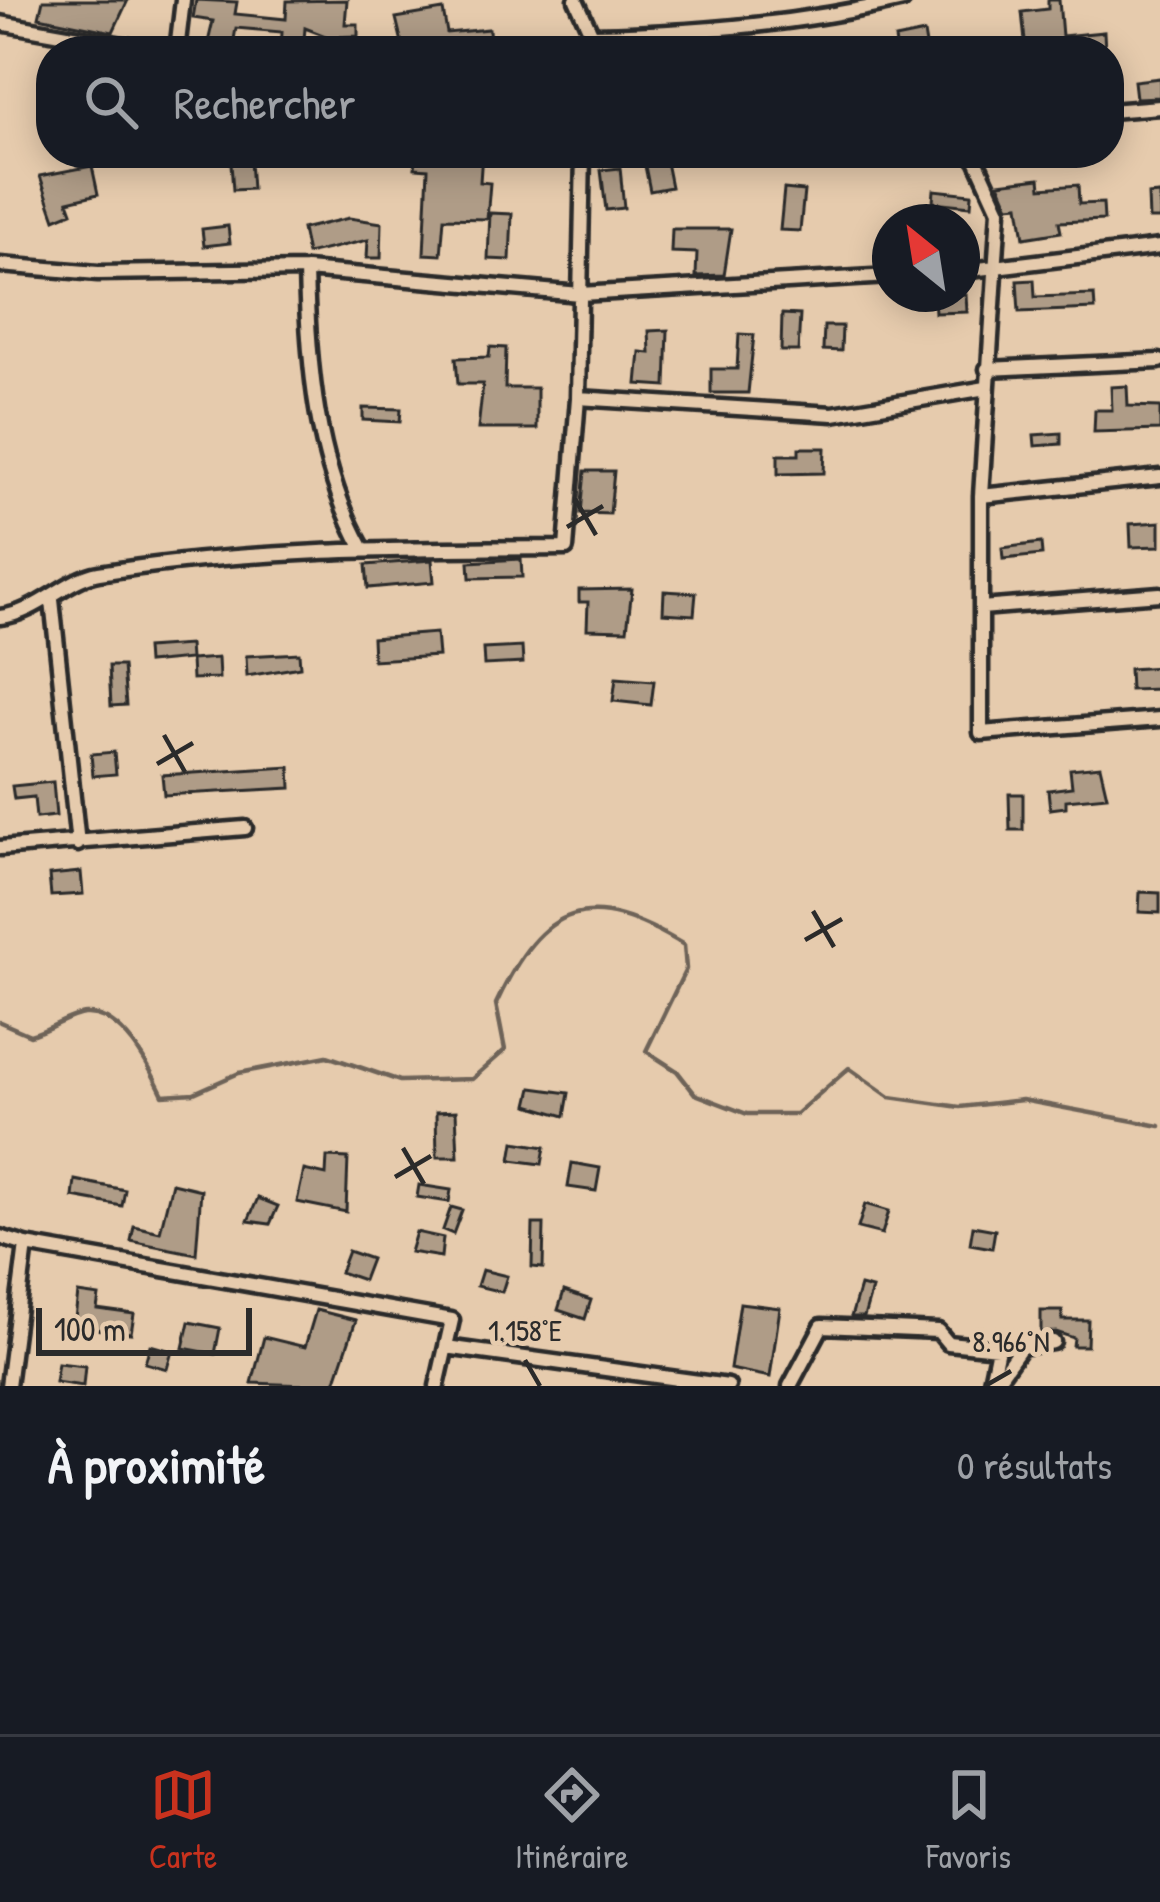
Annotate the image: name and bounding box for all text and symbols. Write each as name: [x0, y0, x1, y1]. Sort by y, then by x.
search box: [36, 36, 1124, 168]
icon: search: [78, 69, 144, 135]
text: Rechercher: [174, 72, 356, 133]
north arrow: [872, 204, 980, 312]
scale bar: [36, 1302, 252, 1355]
text: 100 m: [54, 1307, 126, 1351]
text: 1.158°E: [488, 1310, 562, 1350]
text: 8.966°N: [972, 1321, 1050, 1361]
text: À proximité: [48, 1430, 265, 1499]
text: 0 résultats: [957, 1438, 1112, 1491]
tab: Carte: [149, 1762, 217, 1878]
tab: Itinéraire: [515, 1762, 629, 1878]
tab: Favoris: [926, 1762, 1011, 1878]

